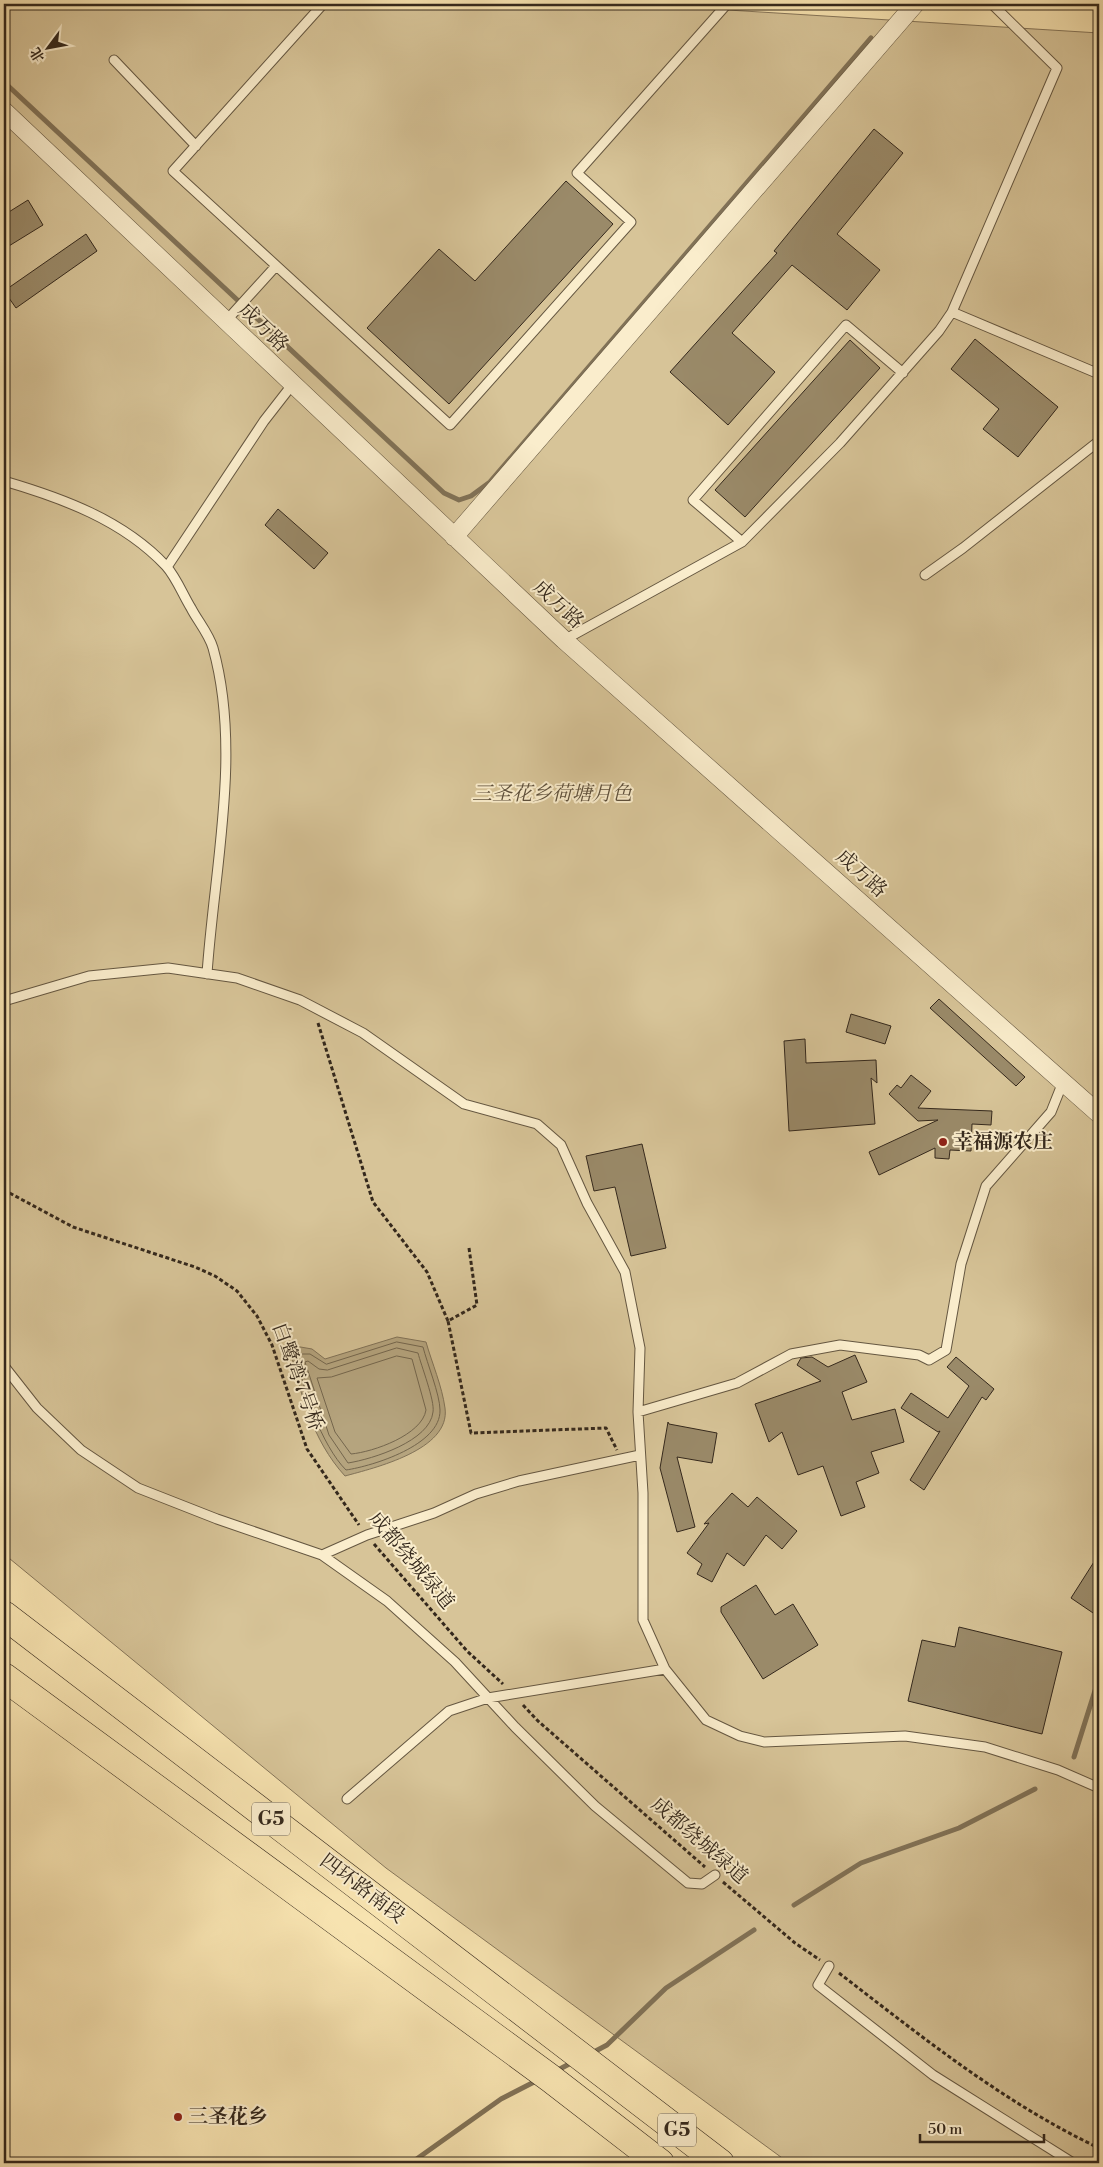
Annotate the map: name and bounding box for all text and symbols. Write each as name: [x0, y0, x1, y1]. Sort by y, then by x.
north arrow: [22, 22, 72, 72]
text: 北: [26, 44, 49, 65]
street label: 成万路: [233, 298, 293, 358]
street label: 成万路: [528, 575, 588, 635]
park label: 三圣花乡荷塘月色: [472, 782, 633, 807]
street label: 成万路: [830, 845, 892, 903]
place label: 幸福源农庄: [953, 1130, 1053, 1155]
marker: 幸福源农庄: [937, 1136, 949, 1148]
street label: 白鹭湾·7号桥: [266, 1319, 328, 1435]
street label: 成都绕城绿道: [363, 1507, 459, 1615]
street label: 成都绕城绿道: [646, 1792, 752, 1890]
road number: G5: [252, 1802, 290, 1836]
street label: 四环路南段: [315, 1849, 409, 1929]
place label: 三圣花乡: [188, 2105, 268, 2130]
marker: 三圣花乡: [172, 2111, 184, 2123]
scale bar: [920, 2112, 1044, 2144]
road number: G5: [658, 2114, 696, 2146]
text: 50 m: [928, 2120, 962, 2139]

